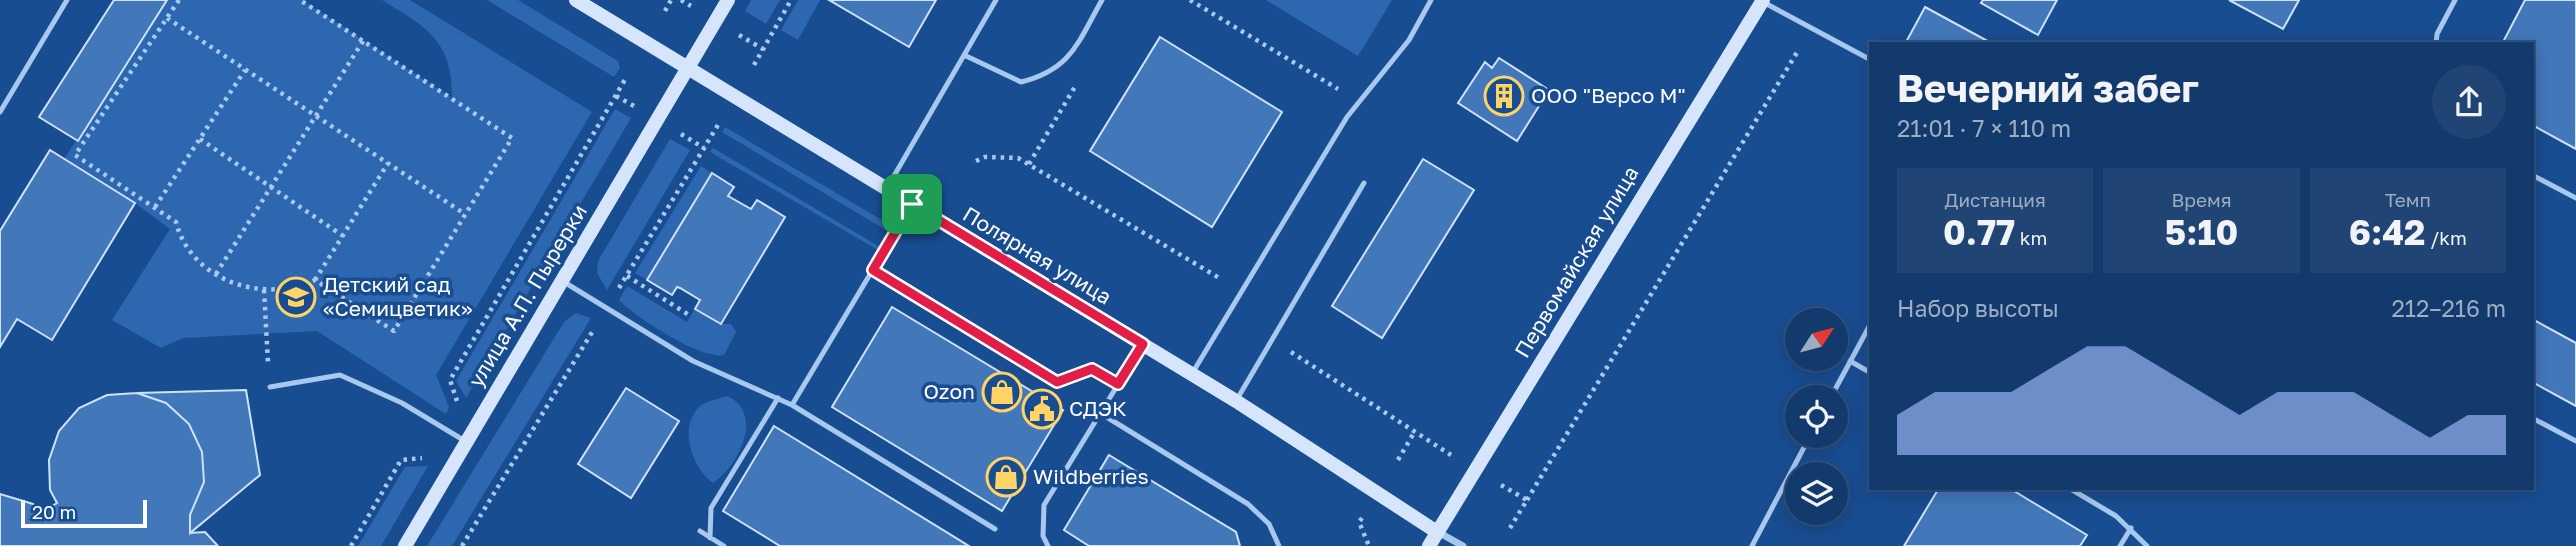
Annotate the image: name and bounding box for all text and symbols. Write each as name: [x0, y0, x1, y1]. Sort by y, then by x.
text: Вечерний забег: [1897, 65, 2199, 110]
button: share: [2432, 65, 2506, 139]
building icon: ООО "Версо М": [1483, 75, 1525, 117]
place label: ООО "Версо М": [1531, 82, 1686, 108]
text: 21:01 · 7 × 110 m: [1897, 114, 2071, 142]
street label: Первомайская улица: [1509, 161, 1644, 362]
pin: [882, 174, 942, 234]
icon: arrive: [893, 185, 931, 223]
text: Дистанция: [1945, 188, 2046, 211]
text: Время: [2172, 188, 2231, 211]
text: Темп: [2385, 188, 2431, 211]
street label: улица А.П. Пырерки: [462, 199, 592, 392]
street label: Полярная улица: [959, 201, 1117, 310]
text: 0.77: [1943, 211, 2015, 253]
text: 5:10: [2165, 211, 2238, 253]
text: 6:42: [2349, 211, 2425, 253]
text: km: [2015, 226, 2047, 249]
text: /km: [2425, 226, 2467, 249]
place label: Детский сад «Семицветик»: [323, 271, 473, 321]
school or university icon: Детский сад «Семицветик»: [275, 276, 317, 318]
text: Набор высоты: [1897, 294, 2059, 322]
text: 212–216 m: [2391, 294, 2506, 322]
north arrow: [1785, 308, 1848, 371]
map controls: [1785, 308, 1848, 525]
shop icon: Ozon: [981, 371, 1023, 413]
place label: Ozon: [923, 378, 975, 404]
button: locate: [1785, 385, 1848, 448]
public building icon: СДЭК: [1021, 388, 1063, 430]
place label: СДЭК: [1069, 395, 1127, 421]
shop icon: Wildberries: [985, 456, 1027, 498]
button: layers: [1785, 462, 1848, 525]
place label: Wildberries: [1033, 463, 1149, 489]
scale bar: [21, 497, 147, 529]
text: 20 m: [32, 500, 76, 523]

